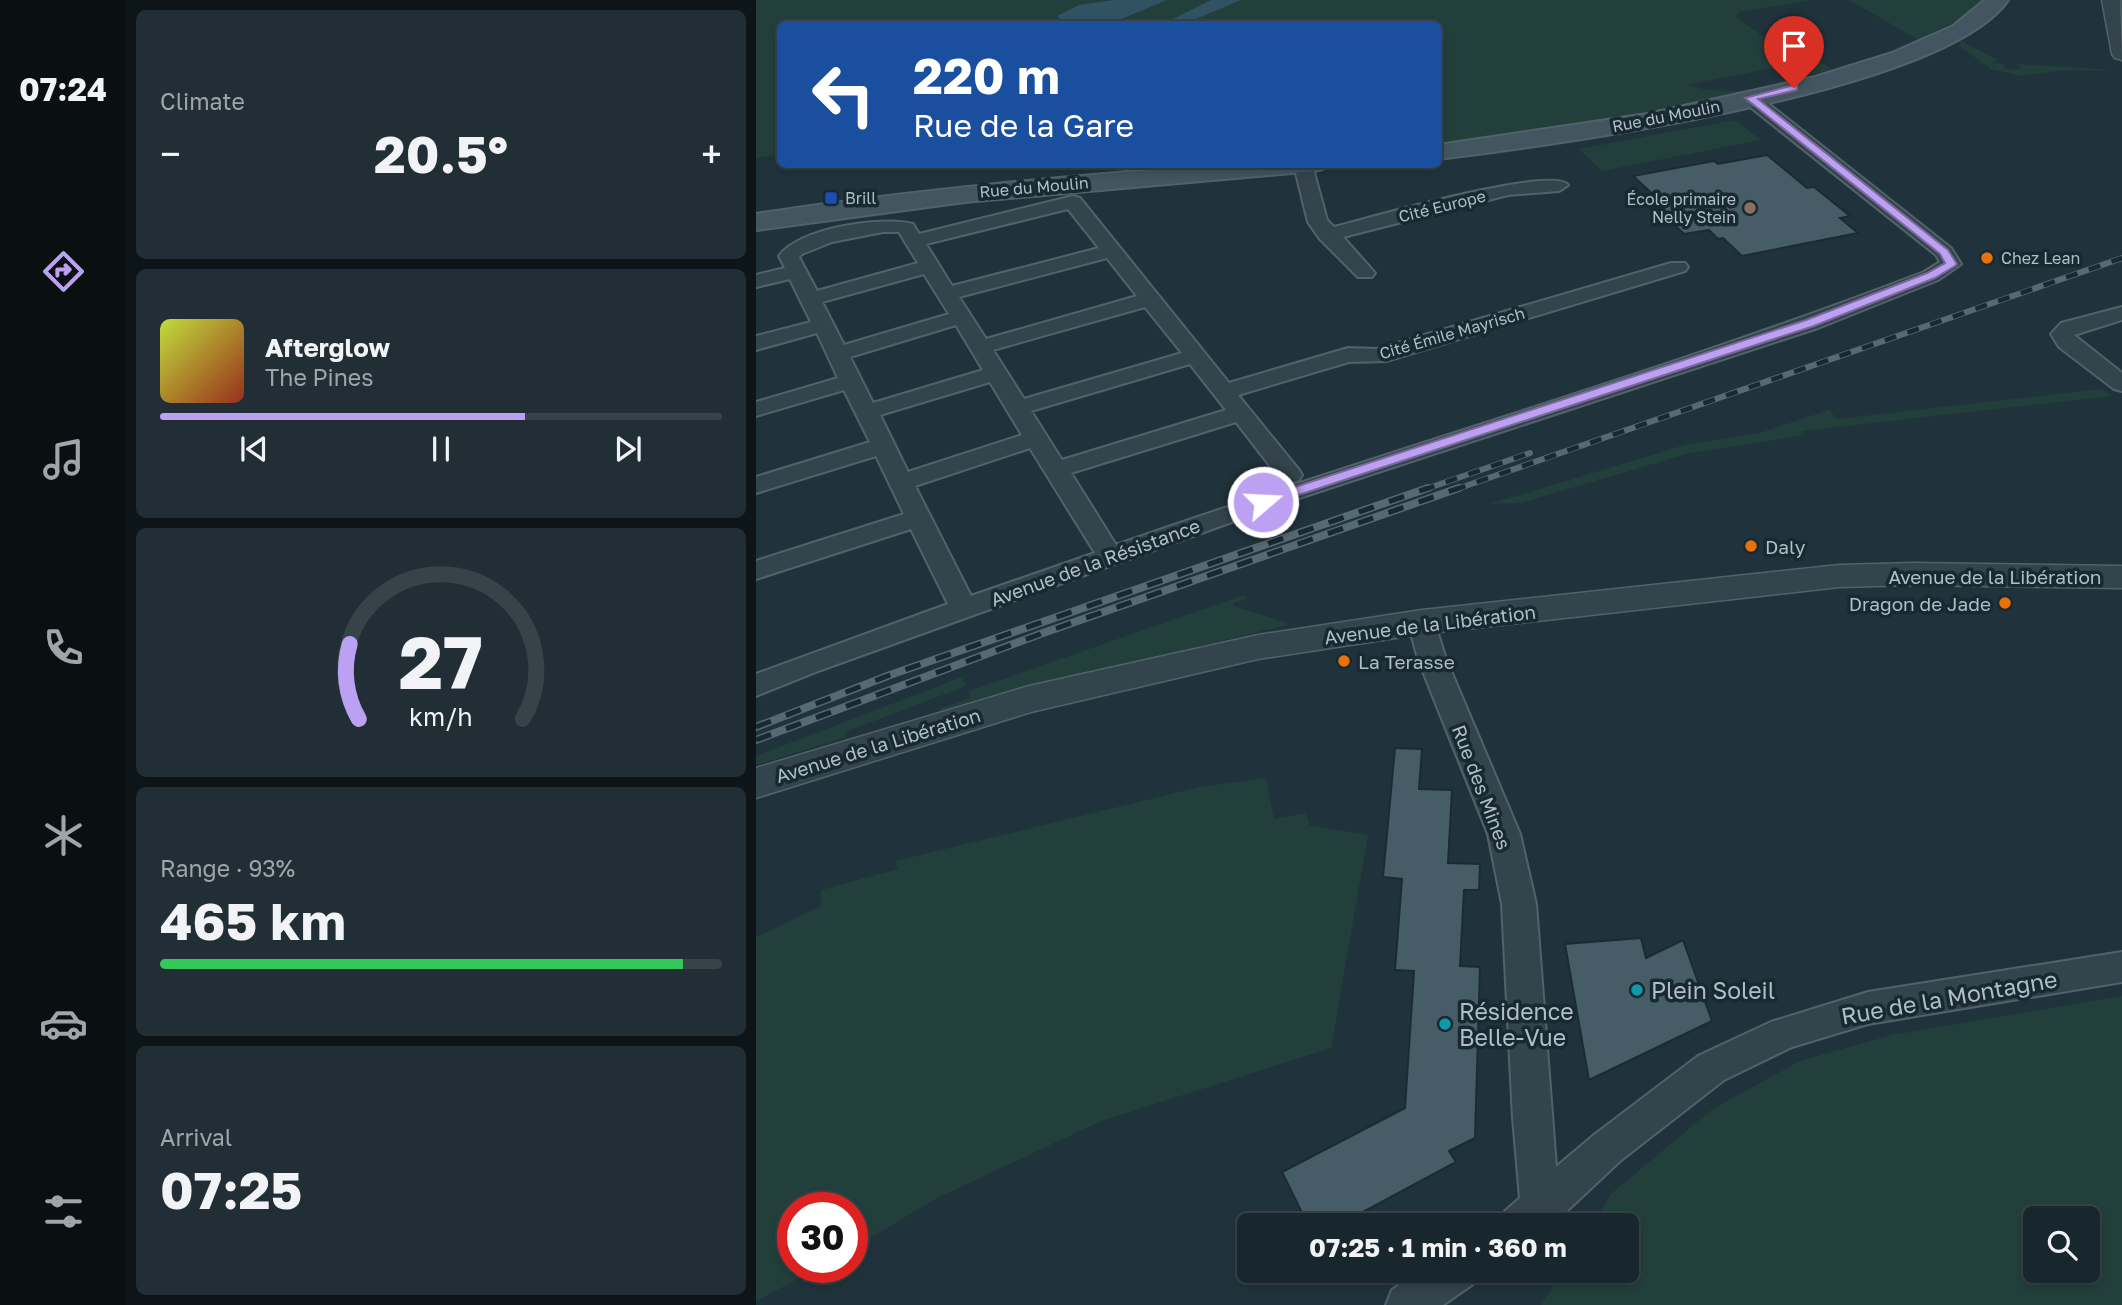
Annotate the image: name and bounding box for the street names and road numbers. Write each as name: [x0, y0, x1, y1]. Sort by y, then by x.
street label: Rue du Moulin: [1610, 96, 1722, 136]
street label: Rue du Moulin: [979, 172, 1089, 202]
street label: Cité Europe: [1396, 186, 1488, 226]
street label: Cité Émile Mayrisch: [1377, 303, 1527, 363]
street label: Avenue de la Résistance: [987, 513, 1203, 611]
street label: Avenue de la Libération: [1888, 565, 2102, 588]
street label: Avenue de la Libération: [1323, 600, 1537, 648]
street label: Avenue de la Libération: [773, 703, 983, 787]
street label: Rue des Mines: [1448, 721, 1516, 853]
street label: Rue de la Montagne: [1839, 964, 2059, 1030]

